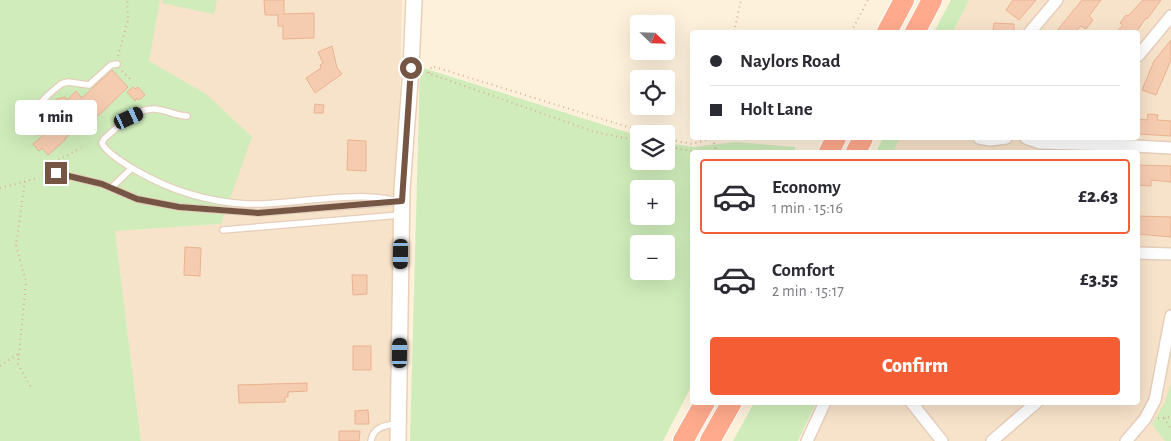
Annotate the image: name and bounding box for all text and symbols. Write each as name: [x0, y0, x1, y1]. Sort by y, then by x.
north arrow: [630, 15, 675, 60]
map controls: [630, 15, 675, 280]
text: Naylors Road: [740, 52, 841, 71]
route start: [400, 57, 422, 79]
button: locate: [630, 70, 675, 115]
callout: 1 min: [15, 100, 97, 136]
text: Holt Lane: [740, 100, 813, 119]
car: [112, 105, 145, 131]
text: 1 min: [39, 109, 73, 125]
button: layers: [630, 125, 675, 170]
route end: [45, 162, 67, 184]
icon: car: [712, 174, 757, 219]
text: Economy: [772, 178, 841, 197]
button: +: [630, 180, 675, 225]
text: £2.63: [1078, 187, 1118, 206]
text: 1 min · 15:16: [772, 200, 843, 216]
button: −: [630, 235, 675, 280]
car: [393, 239, 408, 269]
icon: car: [712, 257, 757, 302]
text: Comfort: [772, 261, 834, 280]
text: £3.55: [1080, 270, 1118, 289]
text: 2 min · 15:17: [772, 283, 844, 299]
button: Confirm: [710, 337, 1120, 395]
car: [392, 338, 407, 368]

